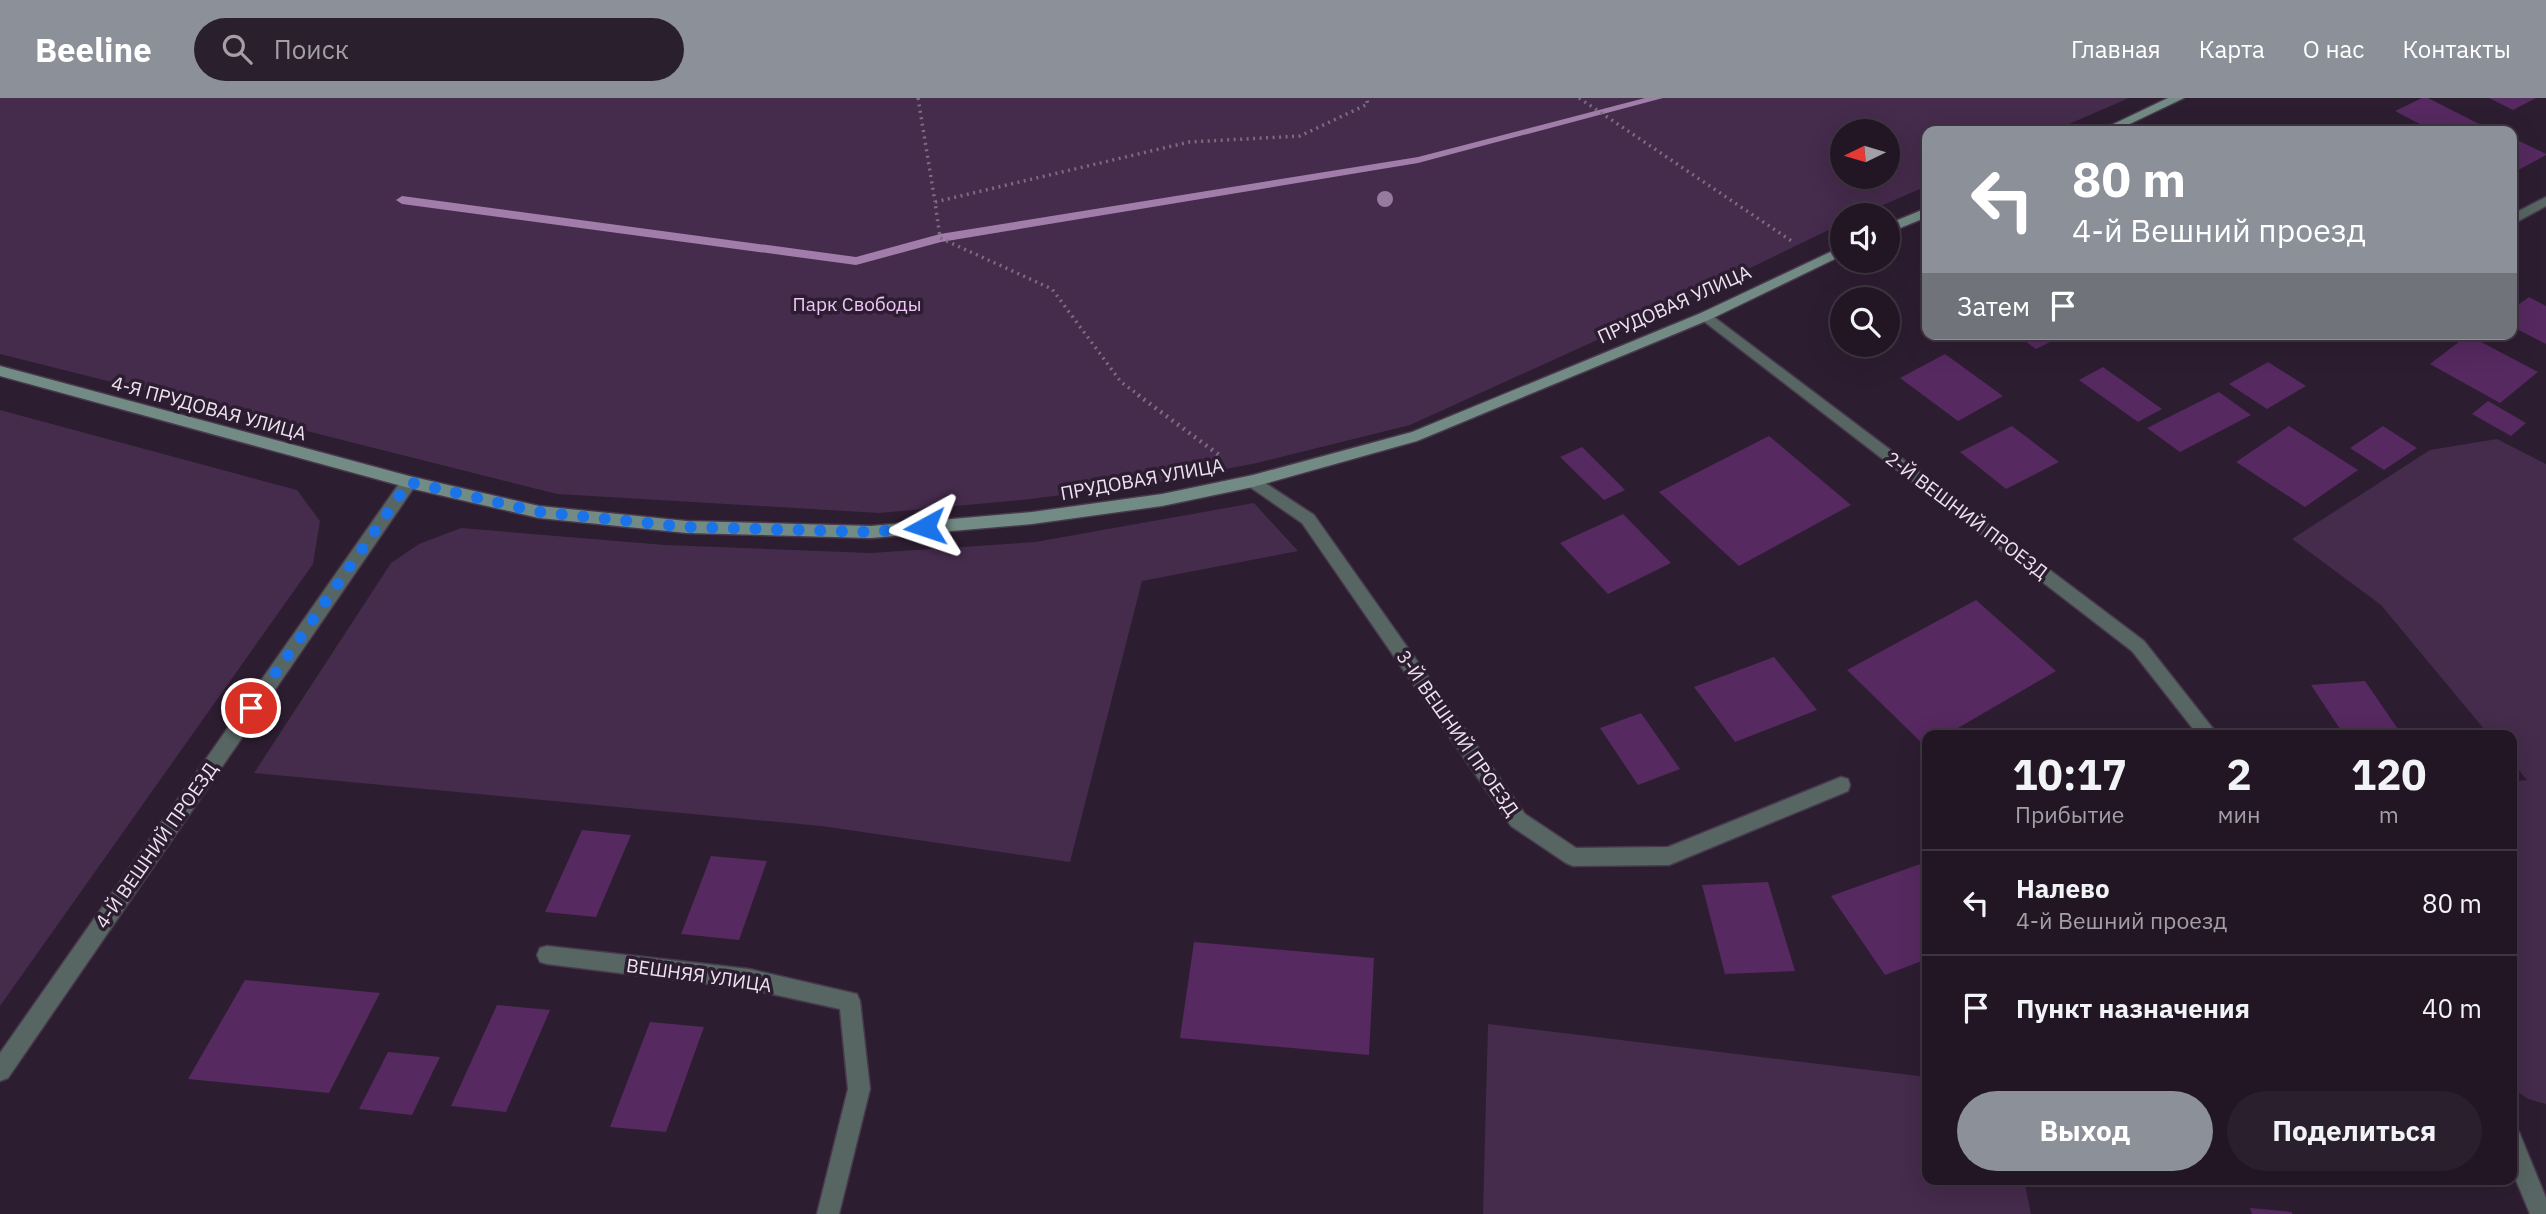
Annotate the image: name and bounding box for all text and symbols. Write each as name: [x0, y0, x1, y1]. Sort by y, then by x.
search box: [194, 18, 684, 81]
text: Beeline: [35, 28, 152, 71]
icon: search: [218, 30, 256, 68]
text: Поиск: [274, 32, 349, 66]
text: Главная: [2071, 33, 2161, 65]
text: Карта: [2199, 33, 2265, 65]
text: О нас: [2303, 33, 2364, 65]
text: Контакты: [2402, 33, 2511, 65]
north arrow: [1830, 119, 1900, 189]
map controls: [1830, 119, 1900, 357]
text: 80 m: [2072, 147, 2186, 210]
icon: left: [1957, 154, 2048, 245]
button: sound: [1830, 203, 1900, 273]
text: 4-й Вешний проезд: [2072, 209, 2366, 251]
street label: ПРУДОВАЯ УЛИЦА: [1593, 259, 1755, 349]
button: search: [1830, 287, 1900, 357]
icon: arrive: [2044, 287, 2082, 325]
text: Затем: [1957, 289, 2030, 323]
park label: Парк Свободы: [793, 292, 921, 316]
street label: 4-Я ПРУДОВАЯ УЛИЦА: [109, 370, 309, 446]
street label: 2-Й ВЕШНИЙ ПРОЕЗД: [1881, 446, 2053, 584]
street label: ПРУДОВАЯ УЛИЦА: [1058, 453, 1226, 505]
position arrow: [888, 490, 962, 564]
street label: 3-Й ВЕШНИЙ ПРОЕЗД: [1392, 645, 1525, 821]
pin: [221, 678, 281, 738]
icon: arrive: [232, 689, 270, 727]
text: 10:17: [2012, 747, 2127, 802]
text: 2: [2226, 747, 2252, 802]
text: 120: [2351, 747, 2427, 802]
street label: 4-Й ВЕШНИЙ ПРОЕЗД: [90, 757, 223, 933]
text: Прибытие: [2015, 799, 2124, 829]
text: мин: [2217, 799, 2261, 829]
text: m: [2379, 799, 2399, 829]
text: Налево: [2016, 871, 2110, 905]
icon: left: [1957, 884, 1995, 922]
text: 80 m: [2422, 886, 2482, 920]
text: 4-й Вешний проезд: [2016, 905, 2227, 935]
street label: ВЕШНЯЯ УЛИЦА: [625, 953, 773, 997]
icon: arrive: [1957, 989, 1995, 1027]
text: Пункт назначения: [2016, 991, 2250, 1025]
text: 40 m: [2422, 991, 2482, 1025]
button: Выход: [1957, 1091, 2213, 1171]
button: Поделиться: [2227, 1091, 2482, 1171]

